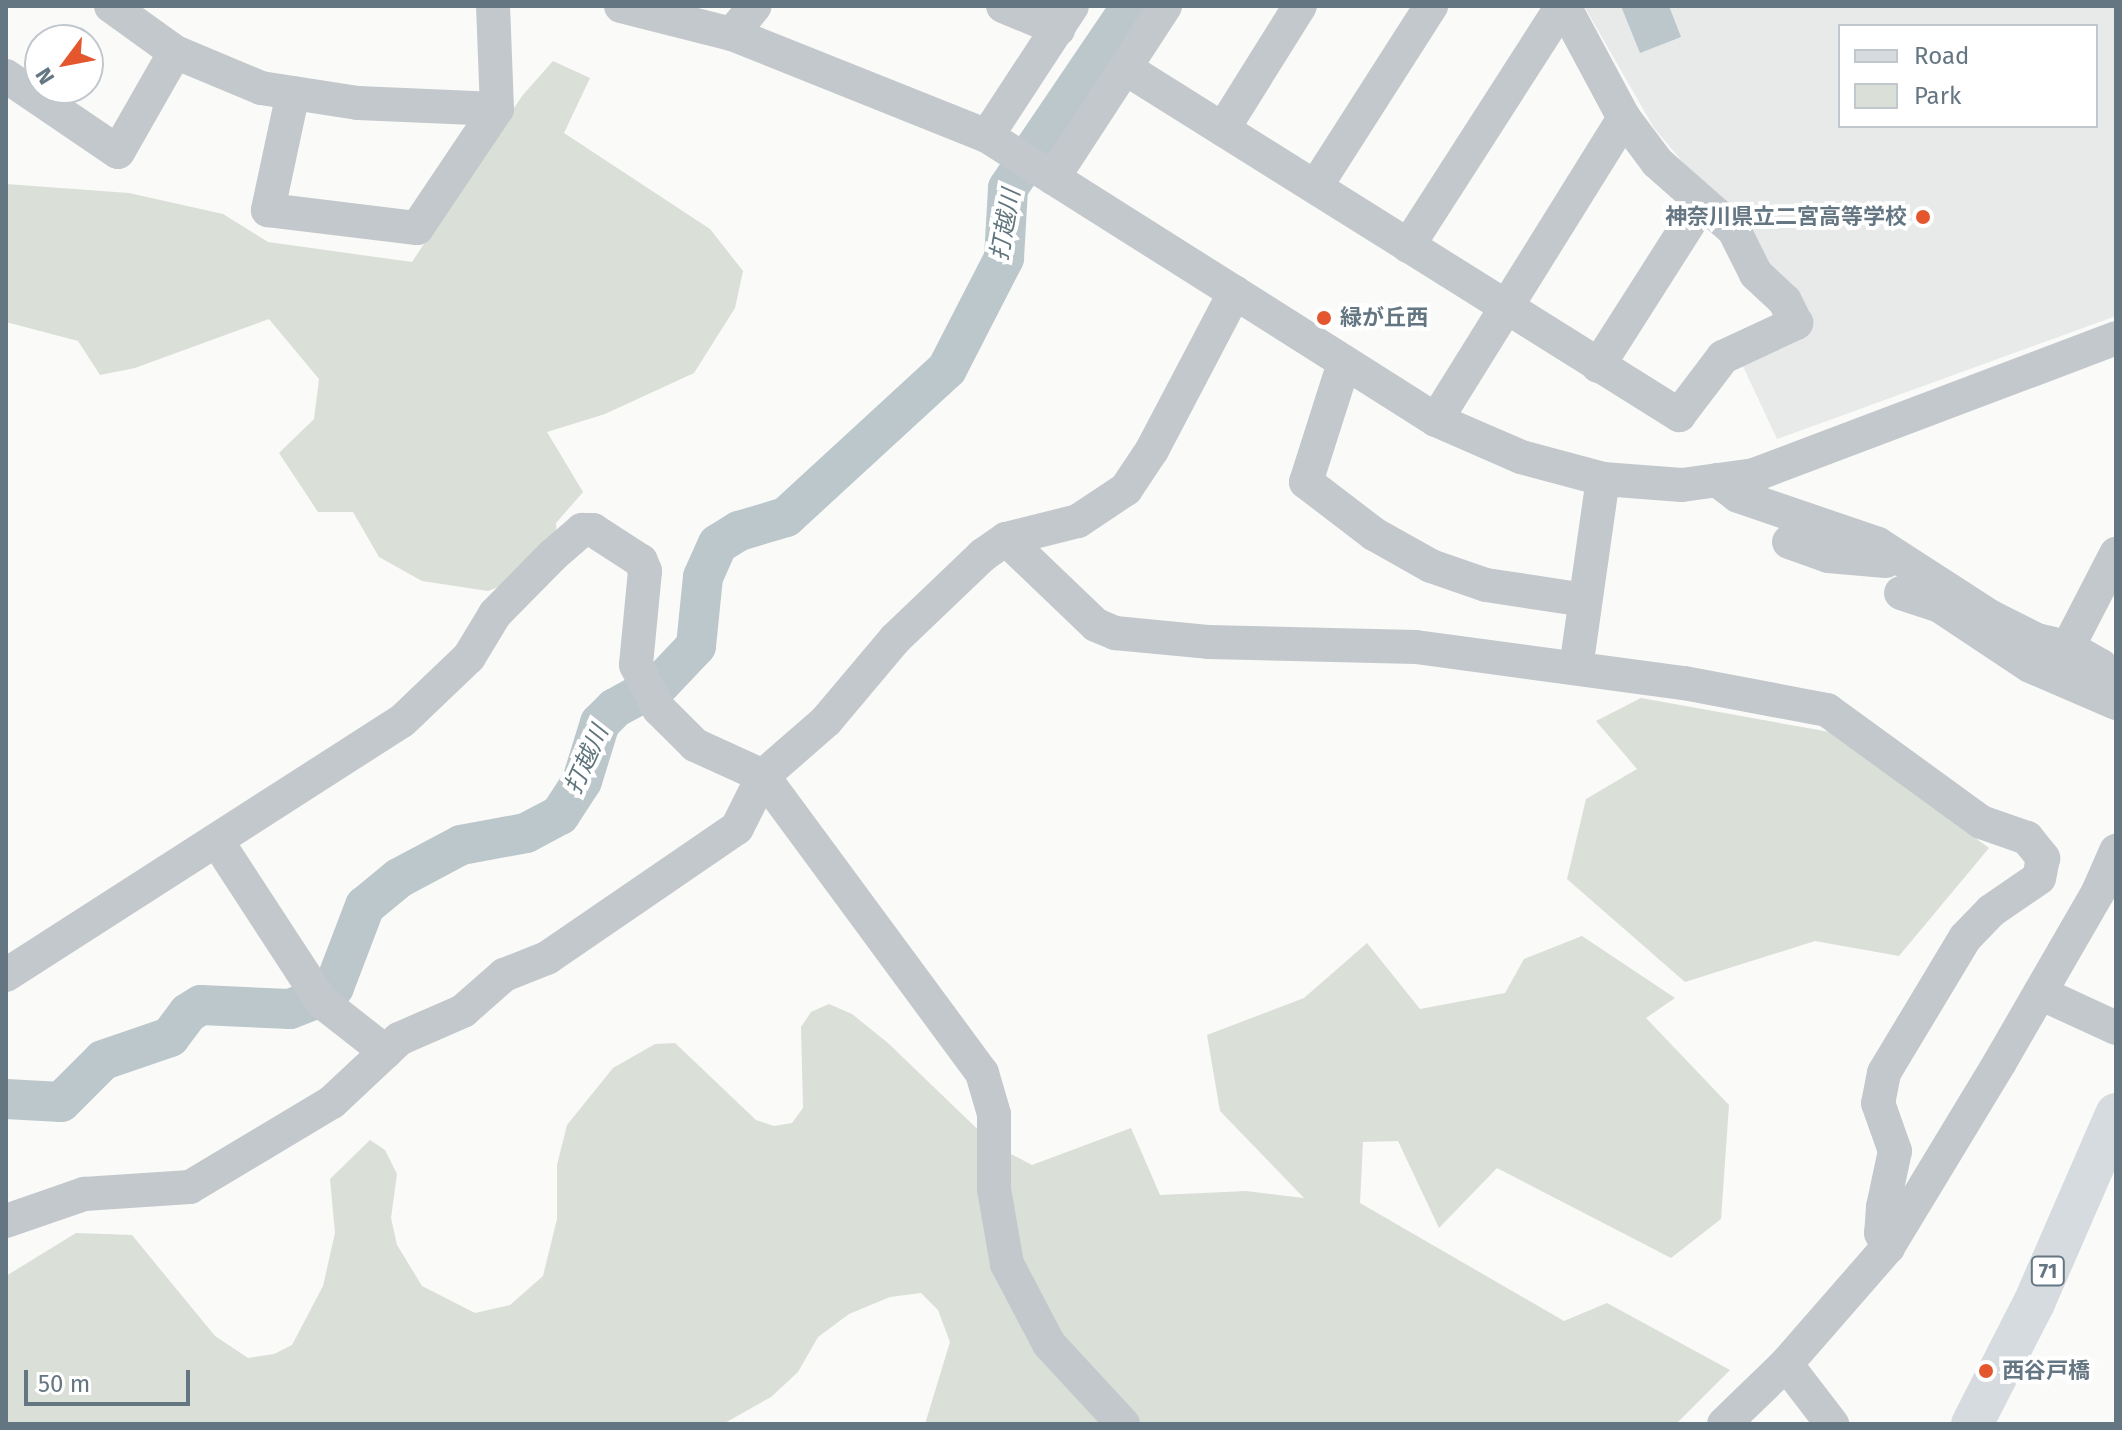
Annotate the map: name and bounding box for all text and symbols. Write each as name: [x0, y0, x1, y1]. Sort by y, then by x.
north arrow: [24, 24, 104, 104]
legend: [1838, 24, 2098, 128]
text: Road: [1914, 42, 1969, 70]
text: N: [30, 63, 60, 89]
text: Park: [1914, 82, 1961, 110]
water label: 打越川: [986, 187, 1026, 263]
place label: 神奈川県立二宮高等学校: [1665, 204, 1907, 230]
marker: 神奈川県立二宮高等学校: [1914, 208, 1932, 226]
place label: 緑が丘西: [1340, 305, 1428, 331]
marker: 緑が丘西: [1315, 309, 1333, 327]
water label: 打越川: [559, 721, 615, 799]
road number: 71: [2030, 1255, 2066, 1287]
scale bar: [28, 1354, 194, 1404]
place label: 西谷戸橋: [2002, 1358, 2090, 1384]
marker: 西谷戸橋: [1977, 1362, 1995, 1380]
text: 50 m: [38, 1370, 90, 1398]

